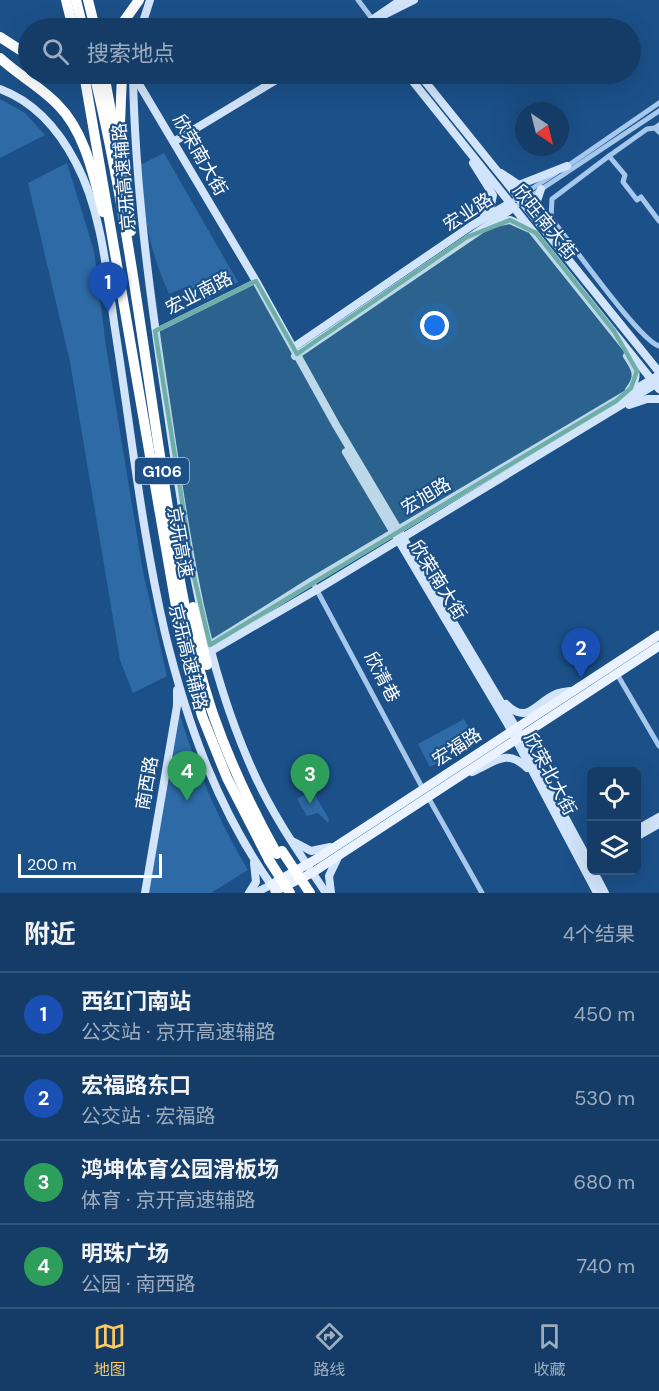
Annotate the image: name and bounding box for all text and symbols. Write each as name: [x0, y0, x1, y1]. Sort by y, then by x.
search box: [18, 18, 641, 84]
icon: search: [39, 35, 72, 68]
text: 搜索地点: [87, 39, 175, 68]
north arrow: [515, 102, 569, 156]
street label: 欣荣南大街: [167, 110, 233, 200]
street label: 京开高速辅路: [107, 122, 141, 232]
street label: 欣旺南大街: [507, 179, 583, 265]
street label: 宏业路: [439, 187, 497, 237]
pin: 1: [88, 262, 128, 312]
street label: 宏业南路: [161, 266, 237, 320]
your location: [420, 311, 449, 340]
road number: G106: [135, 458, 189, 484]
street label: 宏旭路: [397, 472, 455, 520]
street label: 京开高速: [162, 504, 198, 580]
street label: 欣荣南大街: [404, 535, 472, 625]
street label: 京开高速辅路: [163, 602, 213, 712]
pin: 2: [562, 628, 600, 678]
street label: 欣清巷: [359, 648, 405, 706]
street label: 宏福路: [428, 722, 486, 772]
street label: 欣荣北大街: [518, 729, 582, 819]
pin: 4: [168, 752, 207, 801]
street label: 南西路: [130, 754, 164, 812]
pin: 3: [290, 754, 330, 804]
map controls: [587, 767, 641, 875]
button: locate: [587, 767, 641, 821]
button: layers: [587, 821, 641, 875]
scale bar: [18, 851, 162, 878]
text: 200 m: [27, 854, 76, 875]
text: 附近: [24, 917, 76, 951]
text: 4个结果: [563, 921, 635, 947]
text: 西红门南站: [81, 987, 191, 1016]
text: 1: [40, 1001, 47, 1027]
text: 450 m: [574, 1001, 635, 1027]
text: 公交站 · 京开高速辅路: [81, 1019, 276, 1045]
text: 宏福路东口: [81, 1071, 191, 1100]
text: 2: [38, 1085, 49, 1111]
text: 530 m: [574, 1085, 635, 1111]
text: 公交站 · 宏福路: [81, 1103, 216, 1129]
text: 鸿坤体育公园滑板场: [81, 1155, 279, 1184]
text: 3: [37, 1169, 50, 1195]
text: 680 m: [573, 1169, 635, 1195]
text: 体育 · 京开高速辅路: [81, 1187, 256, 1213]
text: 明珠广场: [81, 1239, 169, 1268]
text: 4: [37, 1253, 50, 1279]
text: 740 m: [577, 1253, 635, 1279]
text: 公园 · 南西路: [81, 1271, 196, 1297]
tab: 地图: [93, 1320, 126, 1380]
tab: 路线: [313, 1320, 346, 1380]
tab: 收藏: [533, 1320, 566, 1380]

